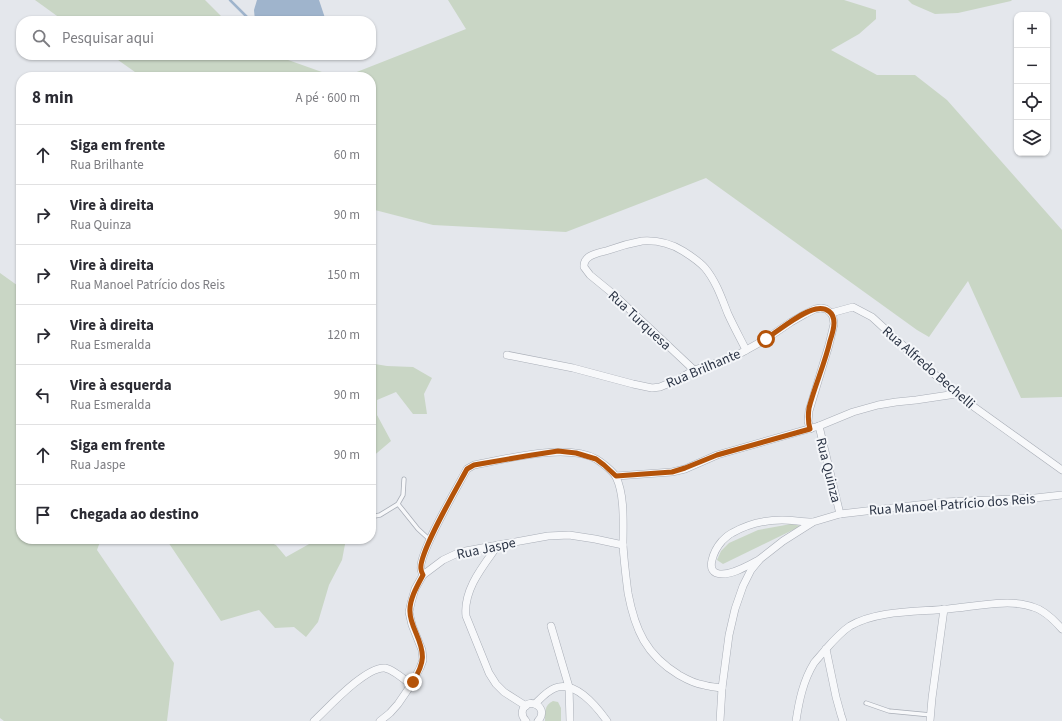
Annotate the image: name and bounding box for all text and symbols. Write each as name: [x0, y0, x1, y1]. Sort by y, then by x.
map controls: [1014, 12, 1050, 156]
button: +: [1014, 12, 1050, 48]
search box: [16, 16, 376, 60]
icon: search: [30, 27, 52, 49]
text: Pesquisar aqui: [62, 28, 154, 49]
button: −: [1014, 48, 1050, 84]
button: locate: [1014, 84, 1050, 120]
text: 8 min: [32, 86, 73, 110]
text: A pé · 600 m: [295, 89, 360, 107]
button: layers: [1014, 120, 1050, 156]
text: Siga em frente: [70, 135, 165, 156]
icon: ahead: [32, 144, 54, 166]
text: 60 m: [334, 146, 360, 164]
text: Rua Brilhante: [70, 156, 144, 174]
text: Vire à direita: [70, 195, 154, 216]
icon: right: [32, 204, 54, 226]
text: 90 m: [334, 206, 360, 224]
text: Rua Quinza: [70, 216, 131, 234]
text: Vire à direita: [70, 255, 154, 276]
icon: right: [32, 264, 54, 286]
text: 150 m: [327, 266, 360, 284]
text: Rua Manoel Patrício dos Reis: [70, 276, 225, 294]
street label: Rua Turquesa: [603, 286, 675, 355]
text: Vire à direita: [70, 315, 154, 336]
street label: Rua Alfredo Bechelli: [878, 322, 979, 414]
icon: right: [32, 324, 54, 346]
text: 120 m: [327, 326, 360, 344]
route start: [757, 330, 775, 348]
text: Rua Esmeralda: [70, 336, 151, 354]
street label: Rua Brilhante: [663, 344, 744, 394]
text: Vire à esquerda: [70, 375, 172, 396]
icon: left: [32, 384, 54, 406]
text: 90 m: [334, 386, 360, 404]
text: Rua Esmeralda: [70, 396, 151, 414]
text: Siga em frente: [70, 435, 165, 456]
street label: Rua Quinza: [810, 436, 846, 505]
icon: ahead: [32, 444, 54, 466]
text: 90 m: [334, 446, 360, 464]
text: Rua Jaspe: [70, 456, 126, 474]
street label: Rua Manoel Patrício dos Reis: [868, 489, 1036, 521]
icon: arrive: [32, 504, 54, 526]
text: Chegada ao destino: [70, 504, 199, 525]
street label: Rua Jaspe: [455, 533, 518, 565]
route end: [404, 673, 422, 691]

